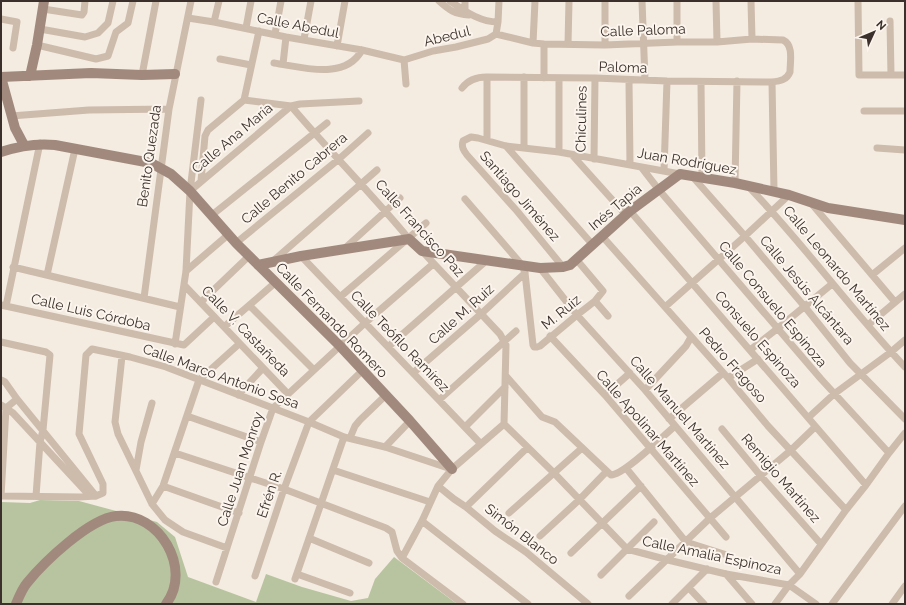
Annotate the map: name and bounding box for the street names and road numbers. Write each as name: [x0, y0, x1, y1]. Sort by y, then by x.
street label: Calle Abedul: [256, 9, 341, 41]
street label: Calle Paloma: [600, 21, 686, 39]
street label: Abedul: [422, 22, 472, 49]
street label: Paloma: [598, 58, 648, 76]
street label: Chiculines: [572, 85, 590, 153]
street label: Calle Ana María: [188, 100, 276, 176]
street label: Benito Quezada: [134, 104, 164, 208]
street label: Calle Benito Cabrera: [238, 129, 350, 227]
street label: Juan Rodríguez: [636, 144, 738, 178]
street label: Santiago Jiménez: [477, 148, 563, 244]
street label: Calle Francisco Paz: [372, 176, 468, 280]
street label: Inés Tapia: [585, 180, 645, 234]
street label: Calle Leonardo Martínez: [780, 202, 894, 334]
street label: Calle Jesús Alcántara: [757, 232, 857, 348]
street label: Calle Consuelo Espinoza: [715, 237, 831, 371]
street label: Calle Fernando Romero: [273, 259, 391, 381]
street label: Calle M. Ruiz: [425, 280, 497, 348]
street label: Calle V. Castañeda: [199, 282, 293, 380]
street label: Calle Teófilo Ramírez: [347, 287, 453, 395]
street label: Consuelo Espinoza: [711, 287, 805, 391]
street label: Calle Luis Córdoba: [30, 290, 152, 334]
street label: M. Ruiz: [538, 291, 584, 333]
street label: Pedro Fragoso: [696, 324, 770, 406]
street label: Calle Marco Antonio Sosa: [141, 340, 301, 412]
street label: Calle Manuel Martínez: [627, 352, 733, 472]
street label: Calle Apolinar Martínez: [593, 366, 703, 490]
street label: Calle Juan Monroy: [214, 409, 266, 528]
street label: Remigio Martínez: [738, 430, 824, 526]
street label: Efrén R.: [253, 468, 285, 520]
street label: Simón Blanco: [482, 500, 562, 568]
street label: Calle Amalia Espinoza: [641, 532, 783, 578]

